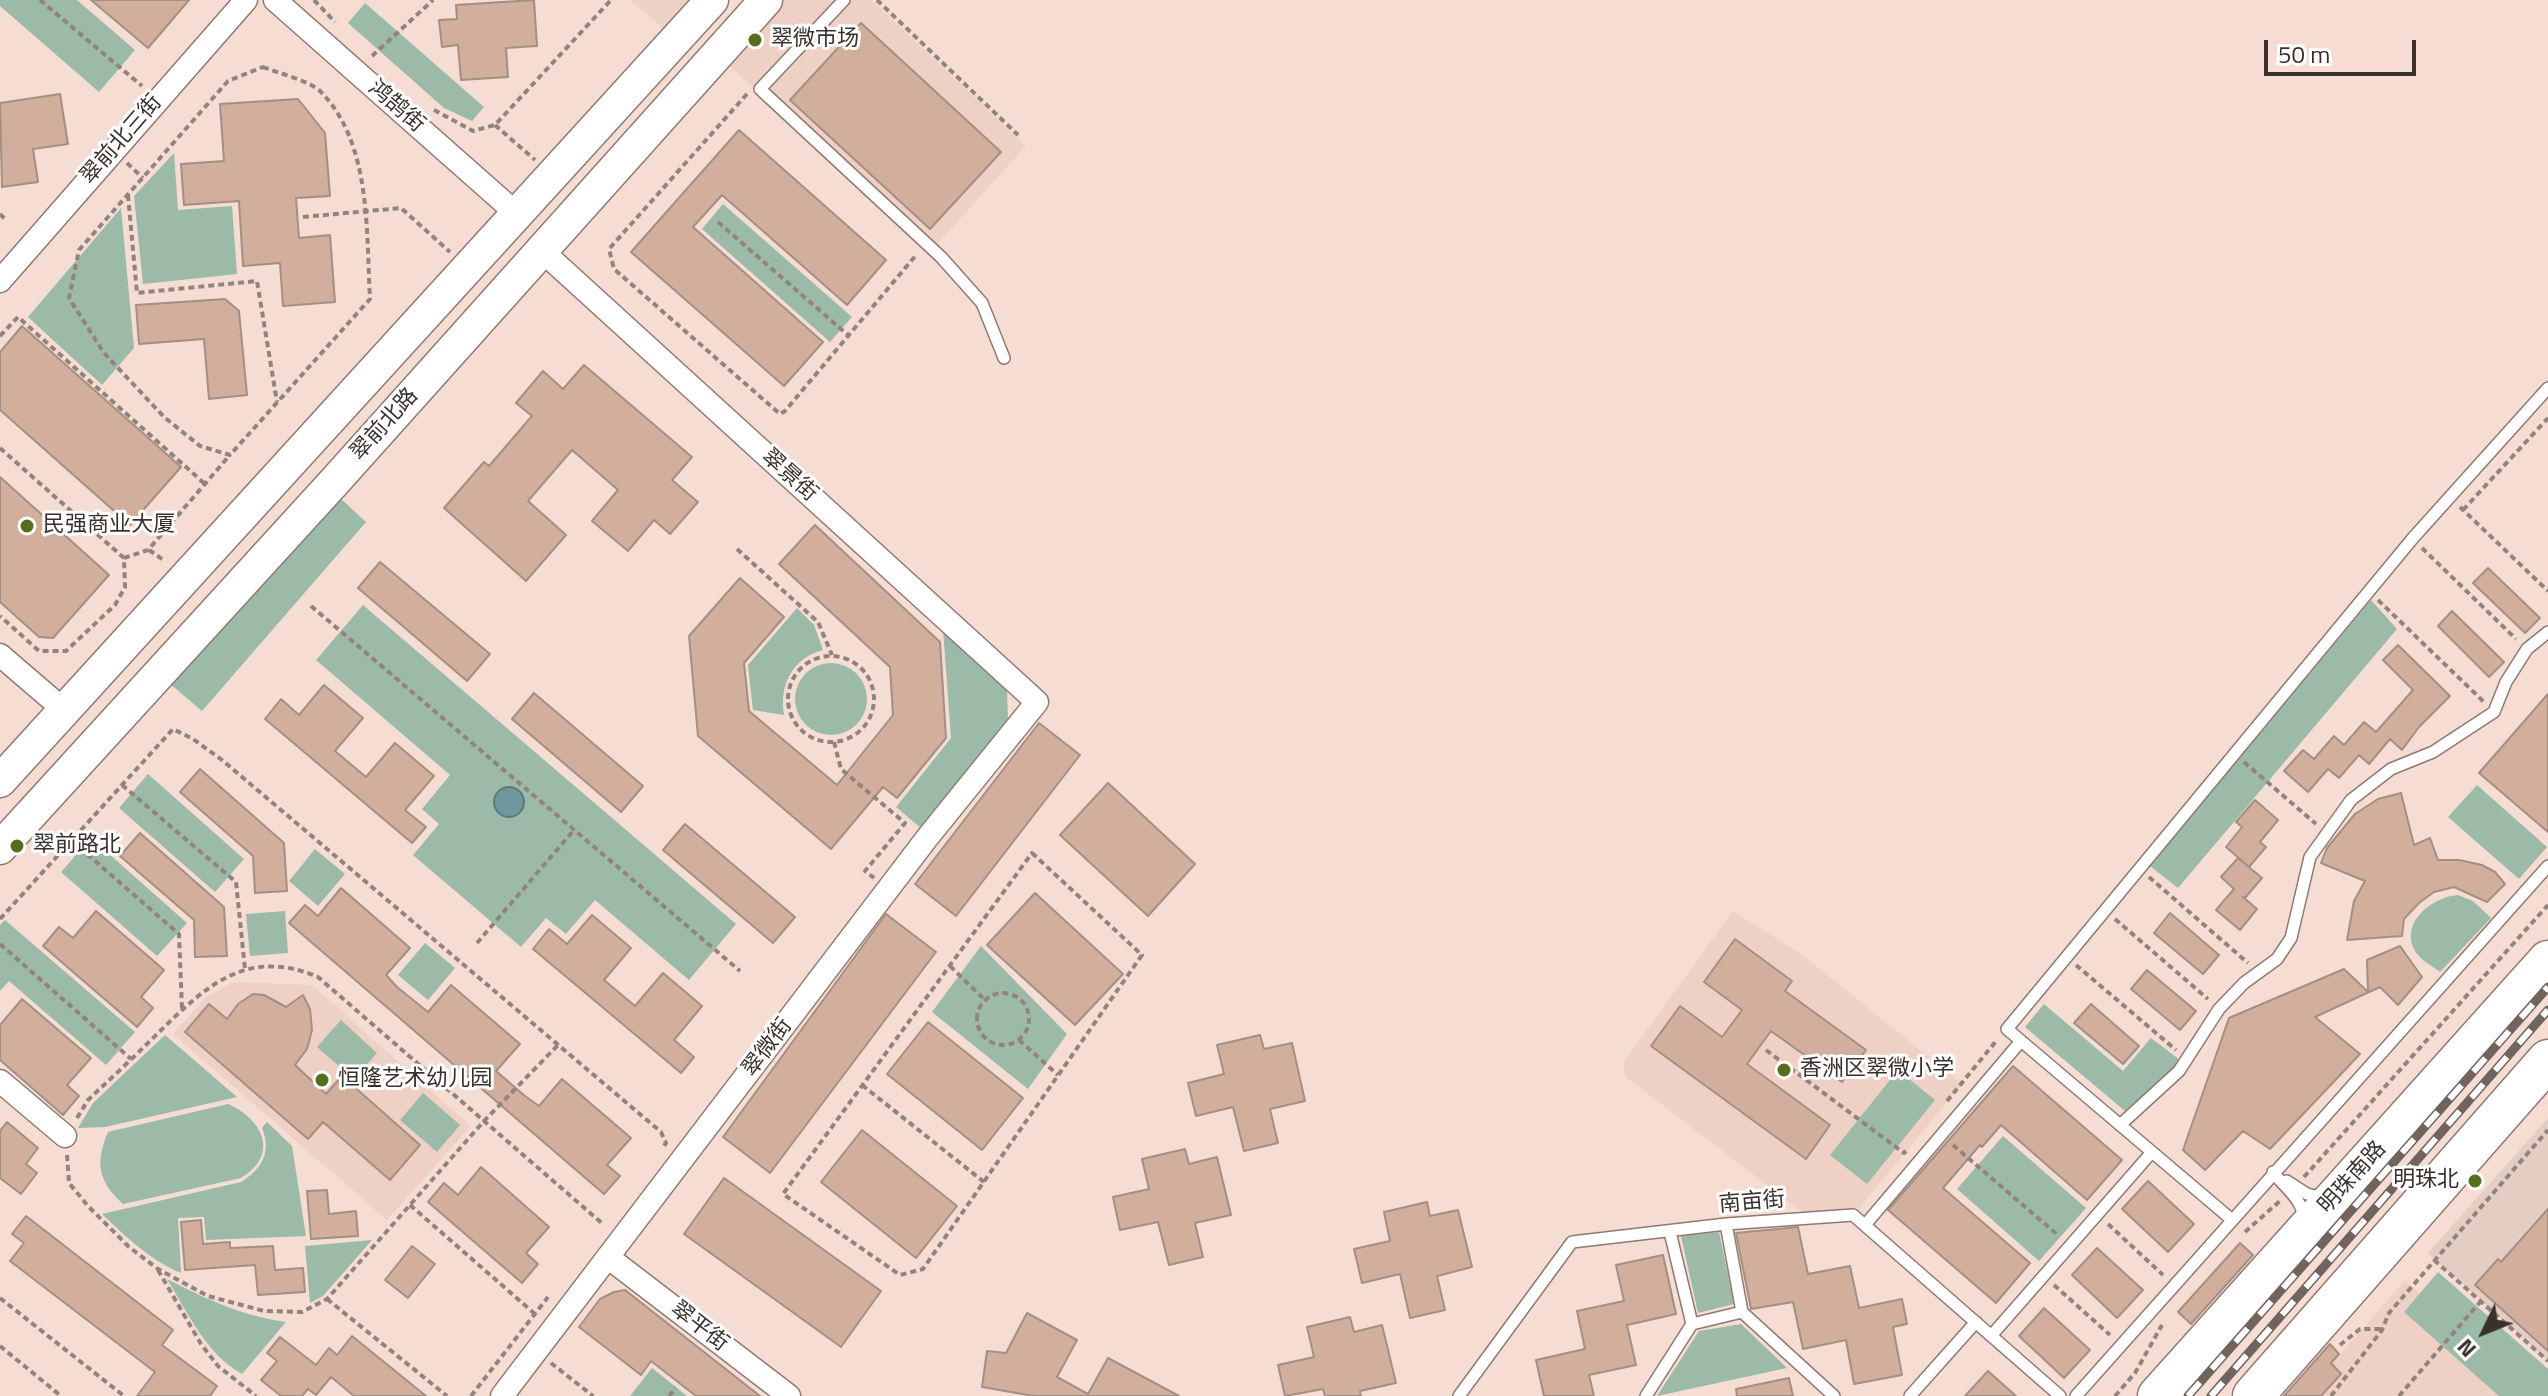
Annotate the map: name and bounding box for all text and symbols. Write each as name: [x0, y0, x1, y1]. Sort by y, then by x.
scale bar: [2268, 24, 2420, 74]
place label: 翠微市场: [771, 27, 859, 53]
marker: 翠微市场: [746, 31, 764, 49]
text: 50 m: [2278, 36, 2330, 72]
street label: 鸿鹄街: [362, 75, 430, 139]
street label: 翠前北三街: [76, 90, 168, 190]
street label: 翠前北路: [346, 383, 424, 467]
street label: 翠景街: [756, 444, 822, 508]
place label: 民强商业大厦: [43, 513, 175, 539]
marker: 民强商业大厦: [18, 517, 36, 535]
place label: 翠前路北: [33, 833, 121, 859]
marker: 翠前路北: [8, 837, 26, 855]
street label: 翠微街: [738, 1014, 798, 1082]
place label: 香洲区翠微小学: [1800, 1057, 1954, 1083]
marker: 香洲区翠微小学: [1775, 1061, 1793, 1079]
place label: 恒隆艺术幼儿园: [338, 1067, 492, 1093]
marker: 恒隆艺术幼儿园: [313, 1071, 331, 1089]
street label: 明珠南路: [2314, 1136, 2392, 1220]
place label: 明珠北: [2393, 1168, 2459, 1194]
marker: 明珠北: [2466, 1172, 2484, 1190]
street label: 南亩街: [1718, 1187, 1786, 1219]
north arrow: [2444, 1292, 2524, 1372]
street label: 翠平街: [665, 1296, 733, 1358]
text: N: [2449, 1331, 2484, 1366]

